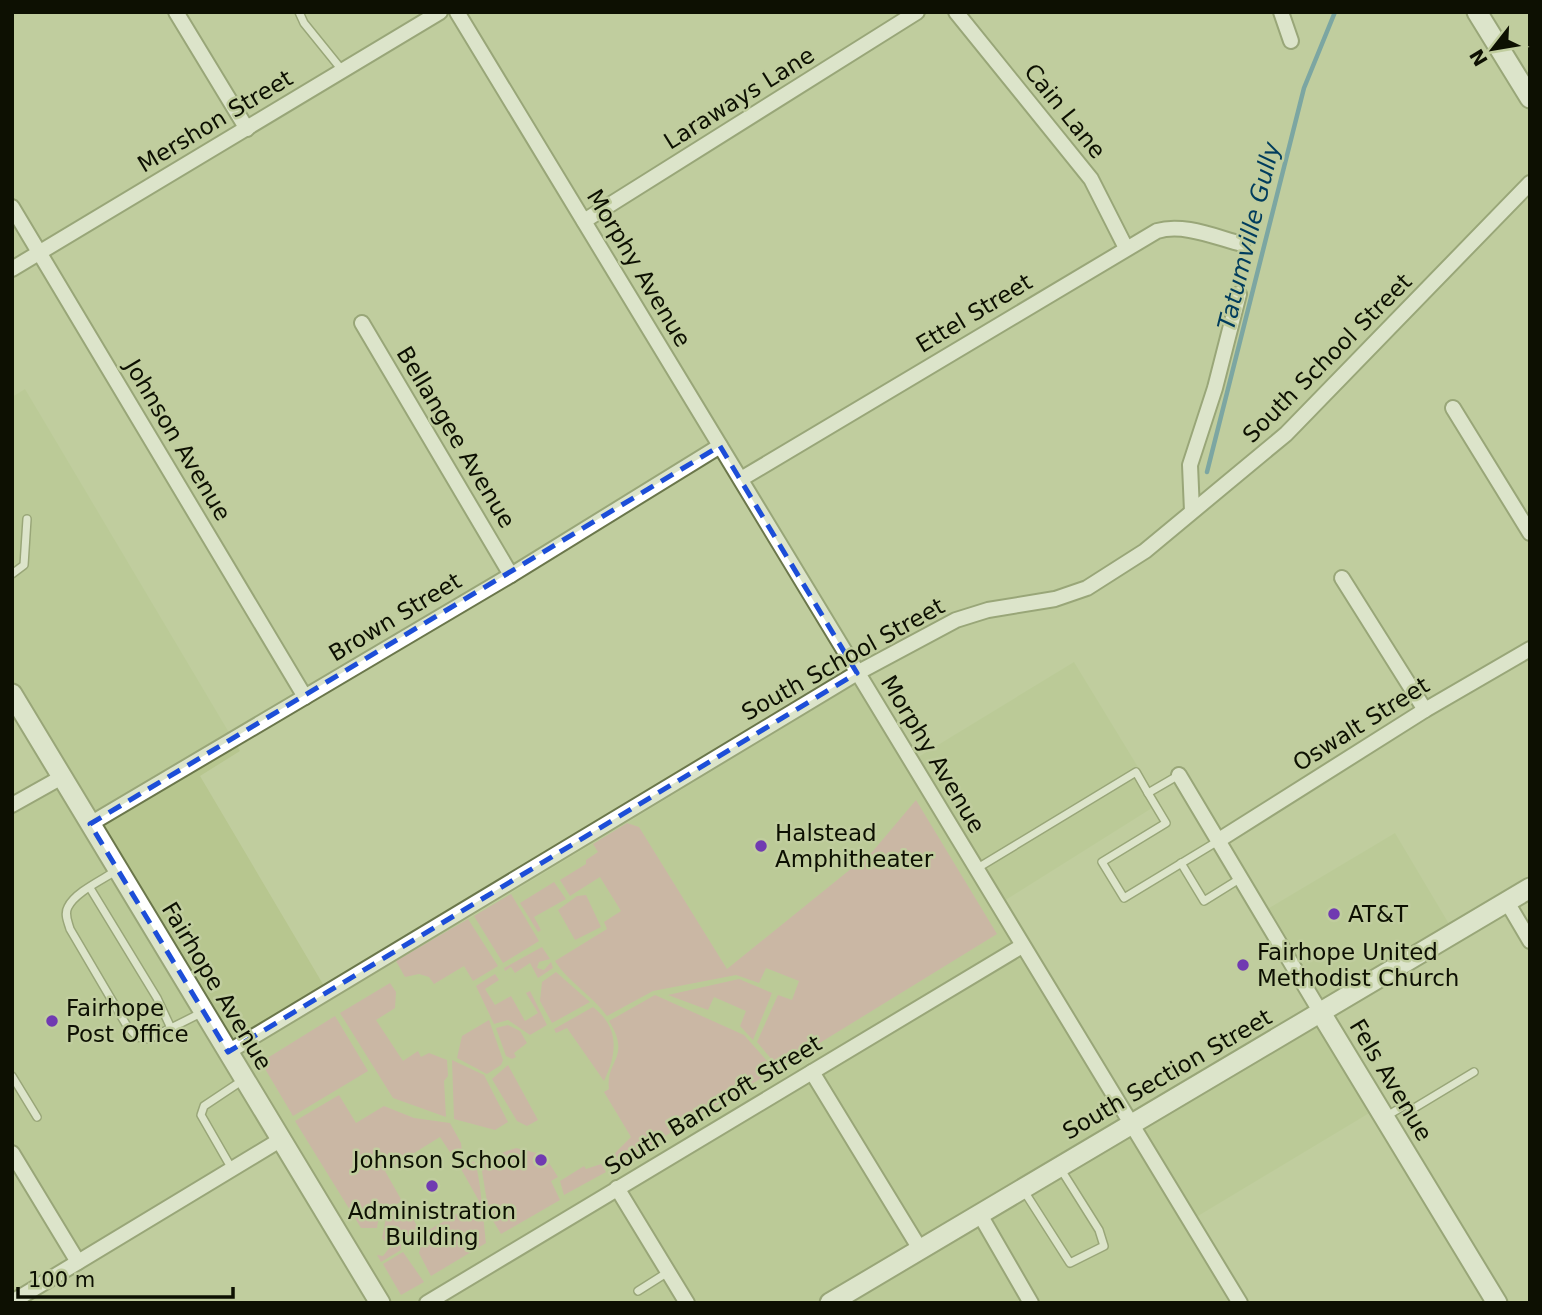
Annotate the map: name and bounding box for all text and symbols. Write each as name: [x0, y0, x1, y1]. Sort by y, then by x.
north arrow: [1458, 14, 1528, 84]
street label: Laraways Lane: [659, 41, 819, 155]
text: N: [1465, 45, 1492, 70]
street label: Cain Lane: [1019, 58, 1111, 164]
street label: Mershon Street: [133, 65, 297, 177]
water label: Tatumville Gully: [1212, 138, 1286, 333]
street label: Morphy Avenue: [582, 185, 696, 351]
street label: Ettel Street: [911, 268, 1037, 358]
street label: South School Street: [1237, 268, 1417, 448]
street label: Bellangee Avenue: [392, 342, 520, 532]
street label: Johnson Avenue: [119, 353, 236, 525]
street label: Brown Street: [324, 567, 466, 667]
street label: South School Street: [737, 592, 949, 726]
street label: Morphy Avenue: [876, 671, 990, 837]
street label: Oswalt Street: [1288, 672, 1434, 776]
place label: Halstead Amphitheater: [775, 820, 934, 872]
marker: Halstead Amphitheater: [753, 838, 769, 854]
street label: Fairhope Avenue: [157, 898, 277, 1074]
place label: AT&T: [1348, 901, 1409, 927]
marker: AT&T: [1326, 906, 1342, 922]
place label: Fairhope United Methodist Church: [1257, 939, 1459, 991]
marker: Fairhope United Methodist Church: [1235, 957, 1251, 973]
place label: Fairhope Post Office: [66, 995, 189, 1047]
street label: South Section Street: [1058, 1004, 1276, 1144]
marker: Fairhope Post Office: [44, 1013, 60, 1029]
street label: Fels Avenue: [1345, 1014, 1437, 1146]
street label: South Bancroft Street: [600, 1030, 826, 1180]
place label: Johnson School: [351, 1147, 527, 1173]
marker: Johnson School: [533, 1152, 549, 1168]
marker: Administration Building: [424, 1178, 440, 1194]
place label: Administration Building: [348, 1198, 516, 1250]
scale bar: [18, 1256, 233, 1300]
text: 100 m: [28, 1268, 95, 1292]

